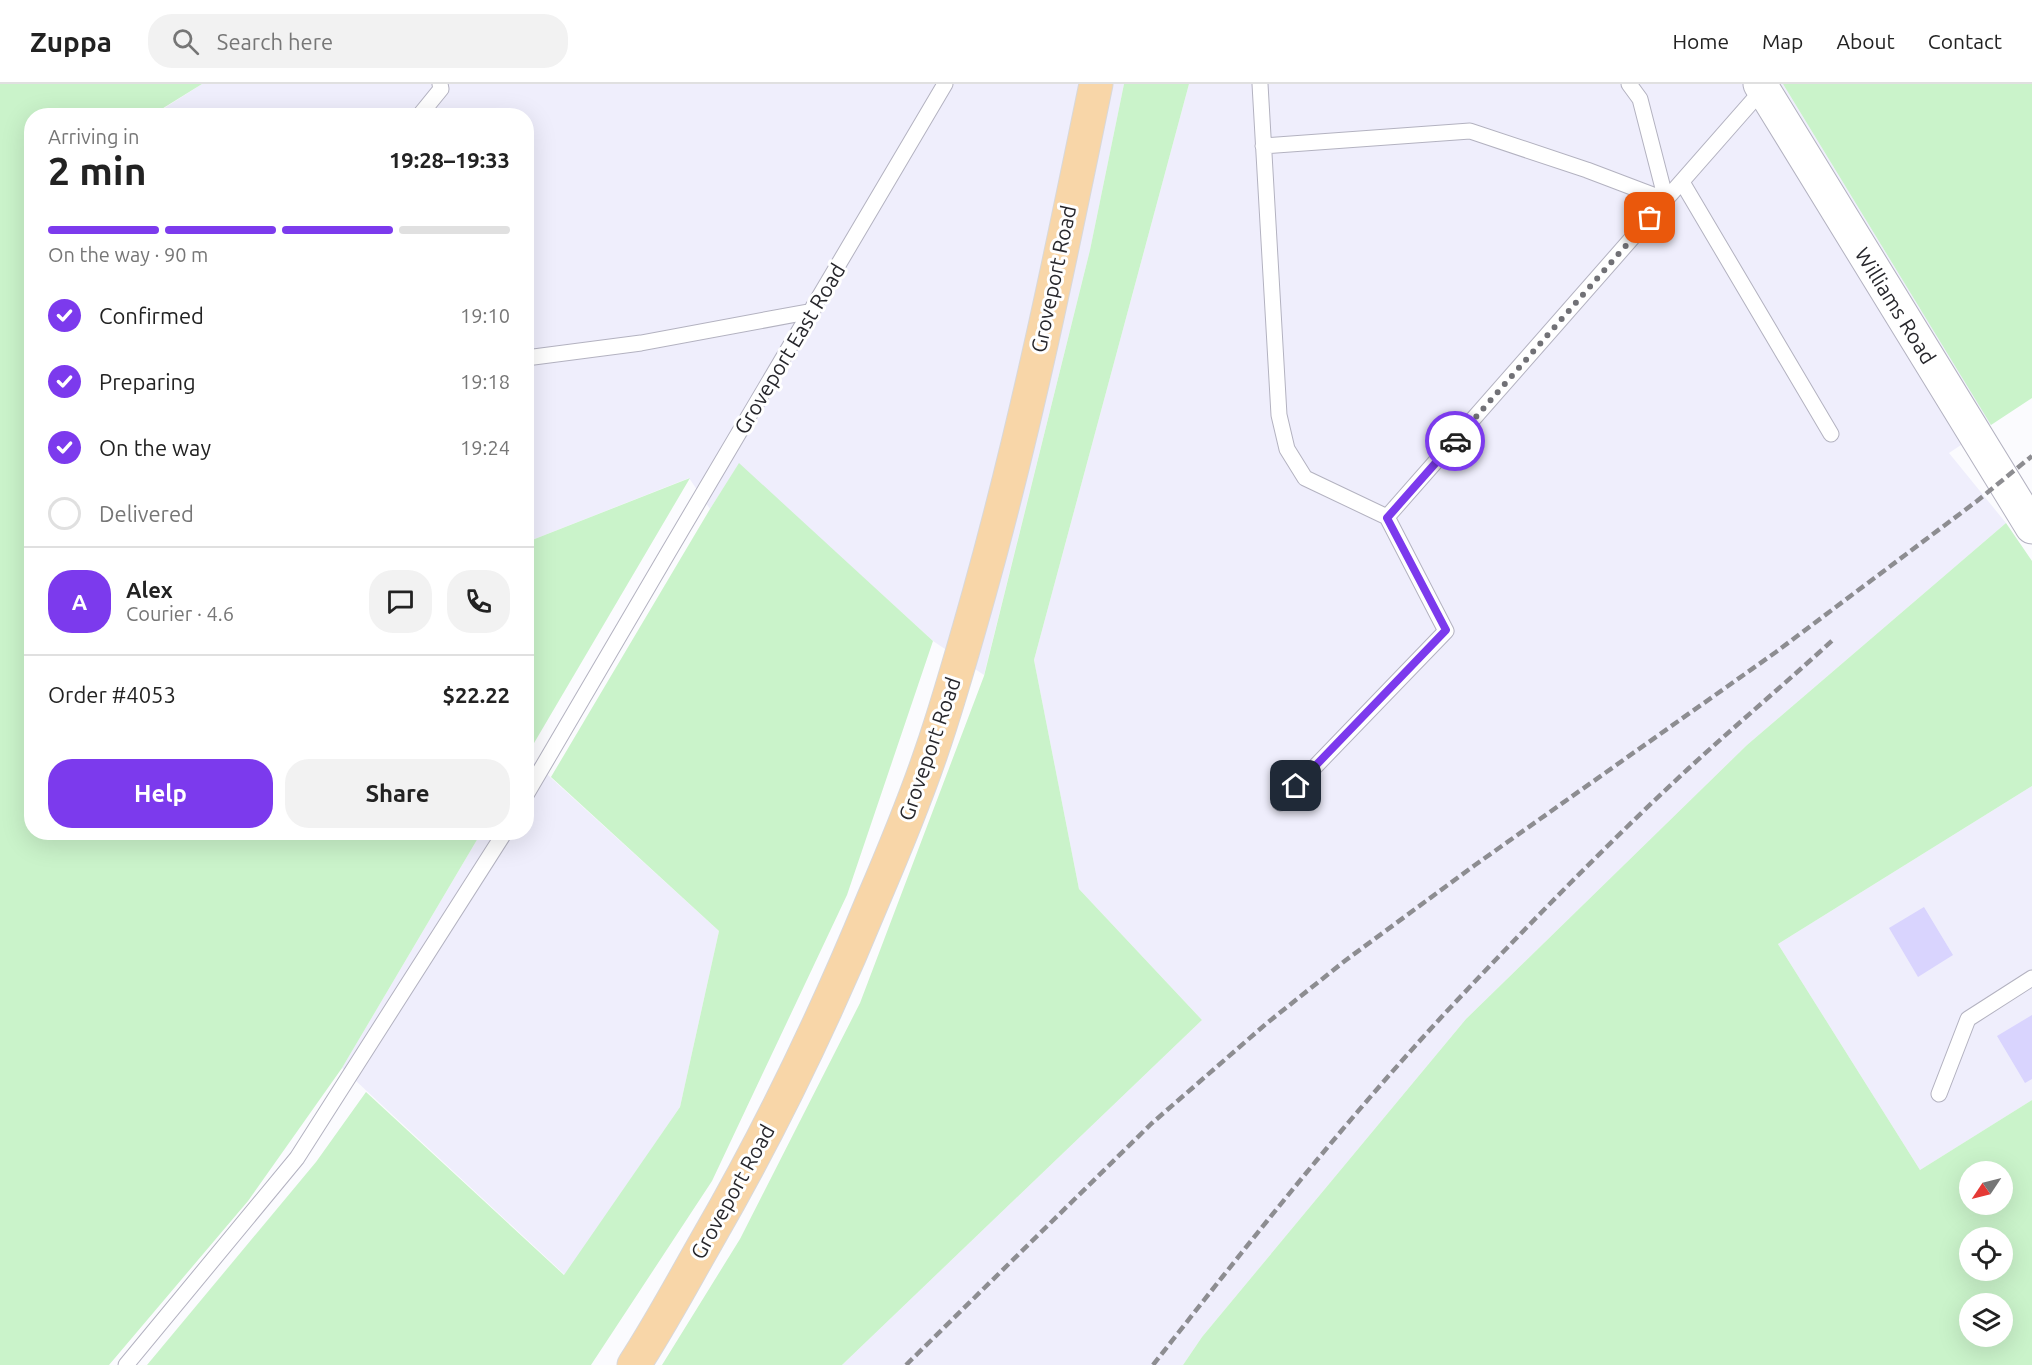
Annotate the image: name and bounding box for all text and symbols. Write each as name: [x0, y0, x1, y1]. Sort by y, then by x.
search box: [148, 14, 568, 68]
icon: search: [169, 25, 202, 58]
text: Zuppa: [30, 26, 112, 57]
text: Search here: [217, 29, 333, 54]
text: Home: [1672, 29, 1729, 53]
text: Map: [1762, 29, 1803, 53]
text: About: [1836, 29, 1895, 53]
text: Contact: [1928, 29, 2002, 53]
text: Arriving in: [48, 125, 139, 148]
text: 19:28–19:33: [389, 147, 510, 172]
text: 2 min: [48, 149, 147, 192]
pin: [1624, 192, 1675, 243]
icon: bag: [1633, 201, 1666, 234]
street label: Groveport Road: [1026, 203, 1080, 355]
text: On the way · 90 m: [48, 243, 208, 266]
street label: Williams Road: [1851, 243, 1941, 368]
street label: Groveport East Road: [729, 259, 850, 438]
icon: check: [48, 299, 81, 332]
text: Confirmed: [99, 303, 204, 328]
text: 19:10: [460, 304, 510, 327]
icon: check: [48, 365, 81, 398]
text: Preparing: [99, 369, 196, 394]
text: 19:18: [460, 370, 510, 393]
courier: [1425, 411, 1485, 471]
icon: car: [1439, 425, 1472, 458]
icon: check: [48, 431, 81, 464]
text: On the way: [99, 435, 211, 460]
text: 19:24: [460, 436, 510, 459]
text: Delivered: [99, 501, 194, 526]
button: chat: [369, 570, 432, 633]
button: phone: [447, 570, 510, 633]
text: Alex: [126, 577, 173, 602]
text: A: [72, 589, 87, 614]
text: Courier · 4.6: [126, 602, 234, 625]
street label: Groveport Road: [893, 674, 965, 823]
text: Order #4053: [48, 682, 176, 707]
text: $22.22: [443, 682, 510, 707]
button: Help: [48, 759, 273, 828]
button: Share: [285, 759, 510, 828]
pin: [1270, 760, 1321, 811]
icon: home: [1279, 769, 1312, 802]
street label: Groveport Road: [685, 1120, 779, 1263]
north arrow: [1959, 1161, 2013, 1215]
map controls: [1959, 1161, 2013, 1347]
button: locate: [1959, 1227, 2013, 1281]
button: layers: [1959, 1293, 2013, 1347]

